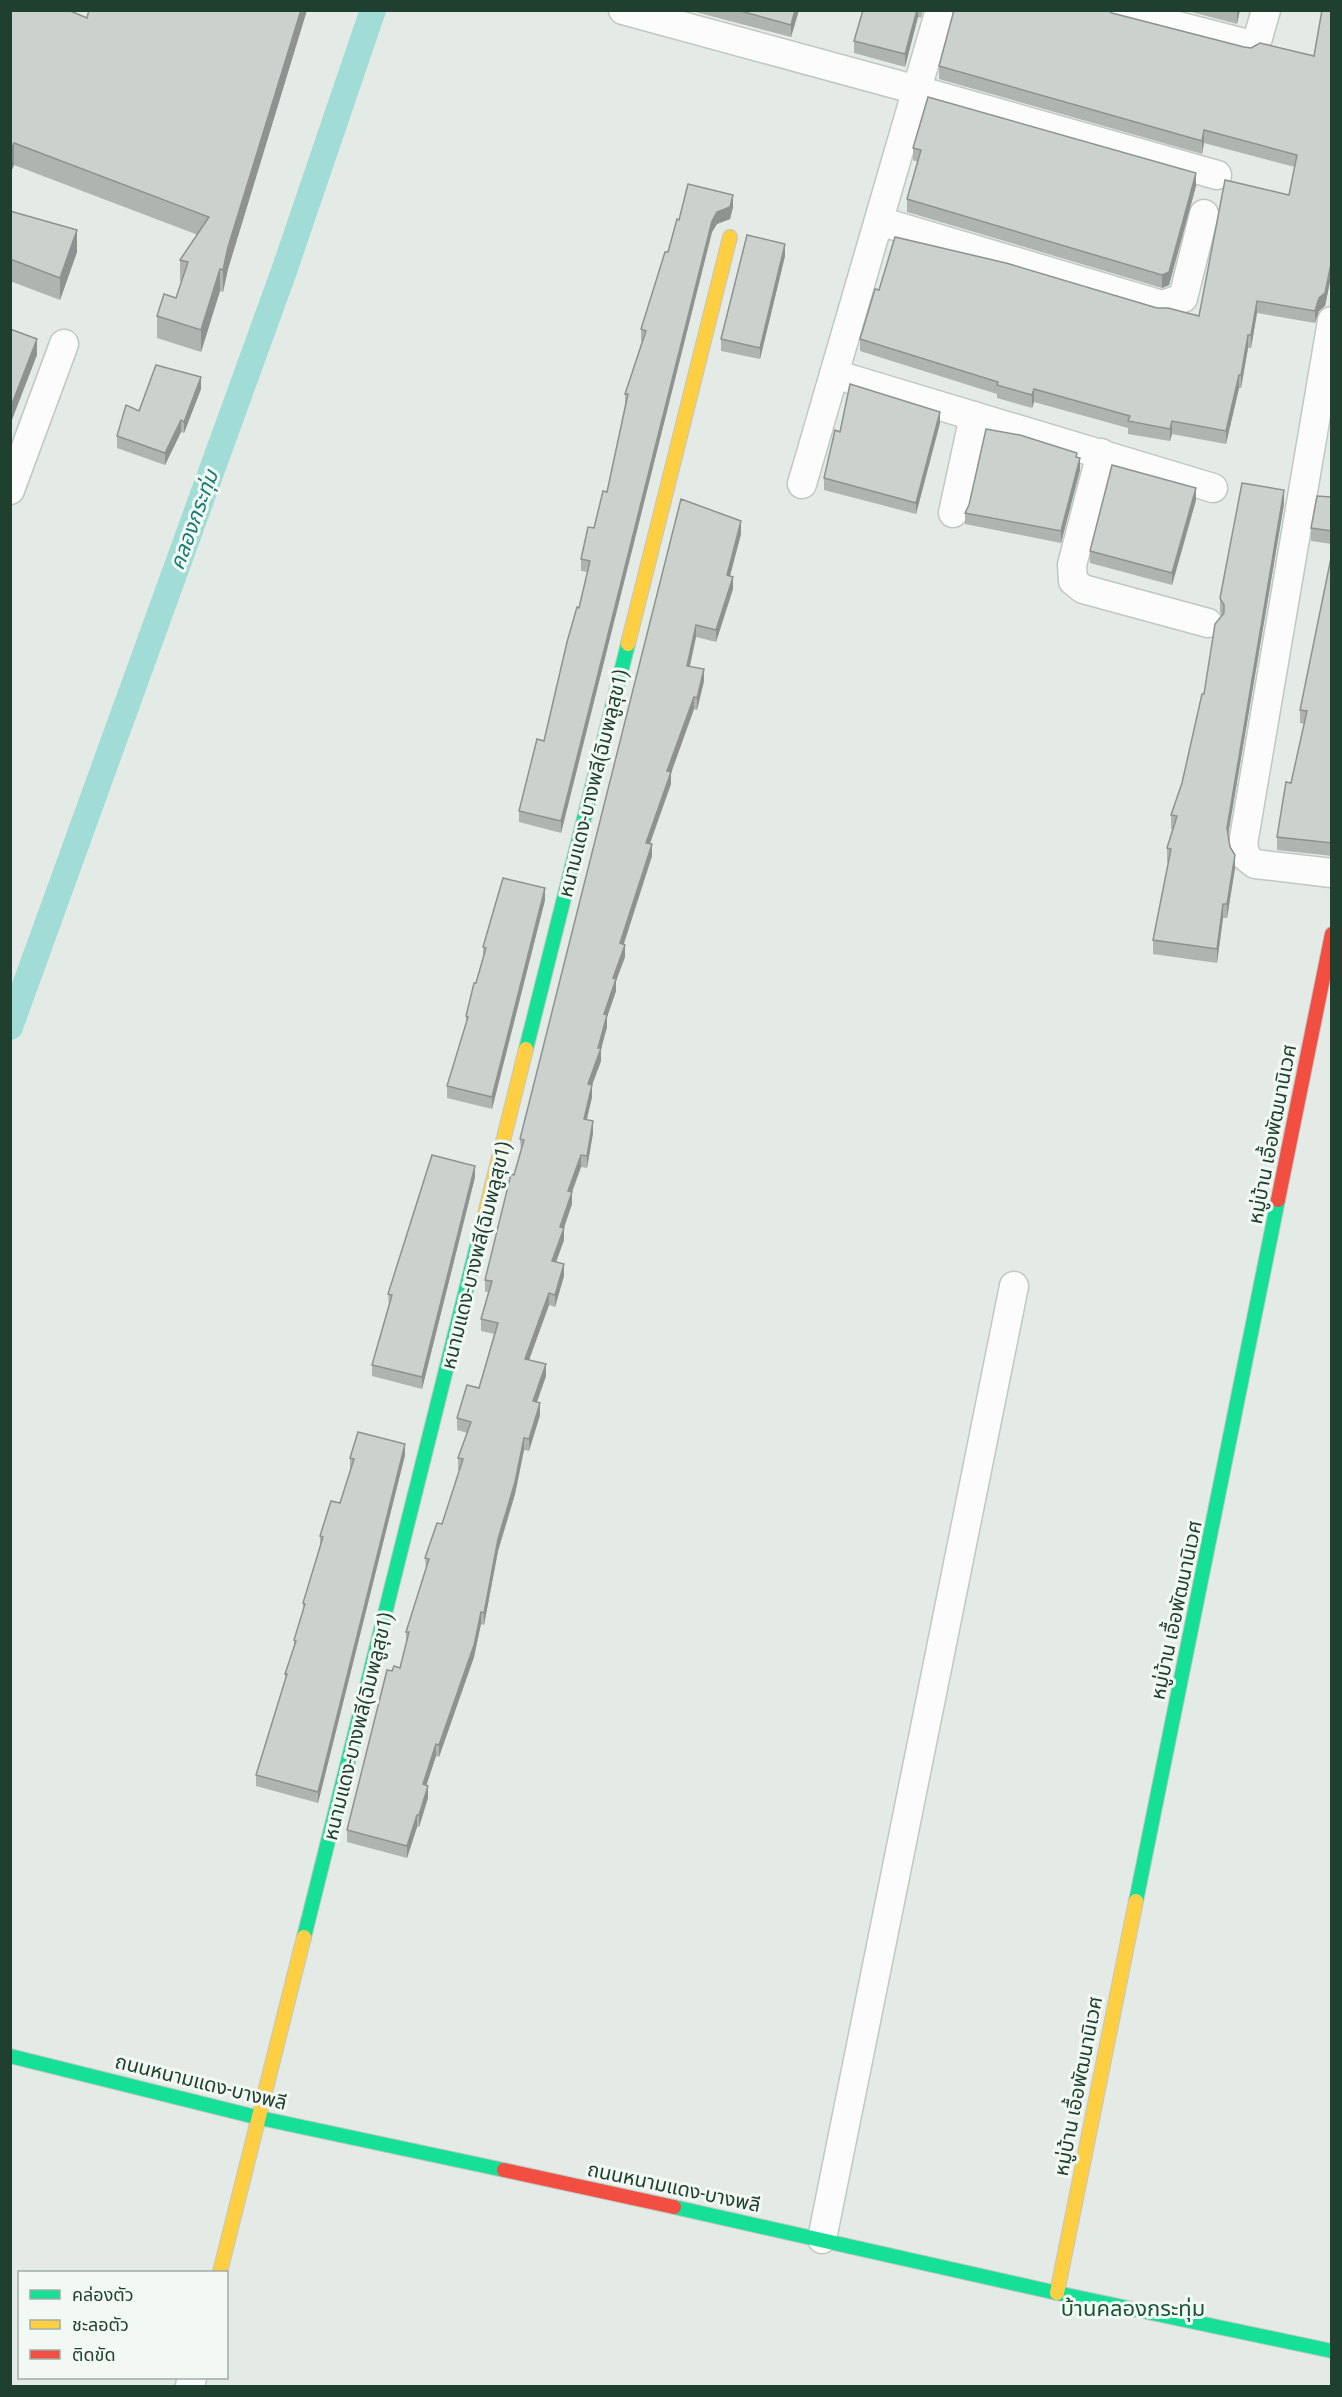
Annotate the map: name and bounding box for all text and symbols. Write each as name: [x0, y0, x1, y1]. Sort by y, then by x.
water label: คลองกระทุ่ม: [165, 465, 225, 573]
street label: หนามแดง-บางพลี(ฉิมพลูสุข1): [553, 666, 634, 900]
street label: หมู่บ้าน เอื้อพัฒนานิเวศ: [1241, 1042, 1302, 1226]
street label: หนามแดง-บางพลี(ฉิมพลูสุข1): [436, 1138, 517, 1372]
street label: หมู่บ้าน เอื้อพัฒนานิเวศ: [1143, 1518, 1208, 1702]
street label: หนามแดง-บางพลี(ฉิมพลูสุข1): [318, 1609, 399, 1843]
street label: หมู่บ้าน เอื้อพัฒนานิเวศ: [1047, 1994, 1108, 2178]
street label: ถนนหนามแดง-บางพลี: [113, 2049, 289, 2115]
street label: ถนนหนามแดง-บางพลี: [585, 2157, 763, 2217]
legend: [18, 2271, 228, 2379]
text: คล่องตัว: [72, 2284, 134, 2305]
district label: บ้านคลองกระทุ่ม: [1061, 2296, 1205, 2322]
text: ชะลอตัว: [72, 2314, 129, 2335]
text: ติดขัด: [72, 2344, 115, 2365]

